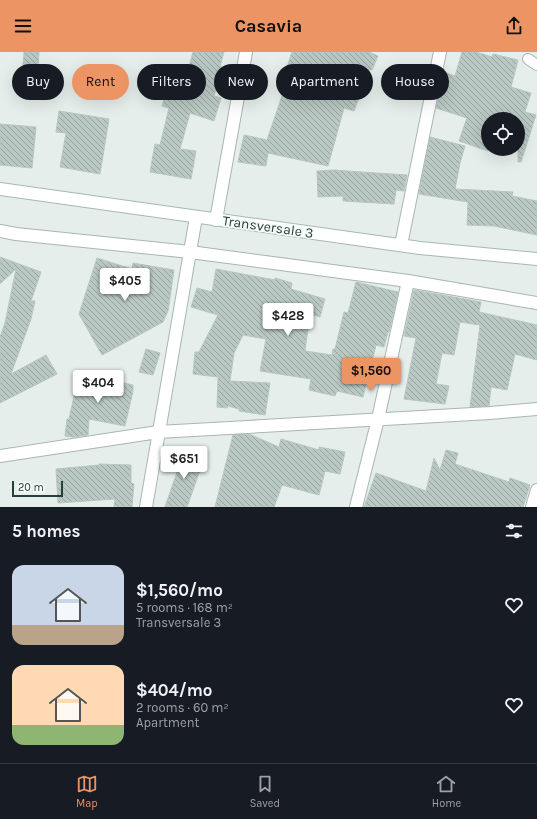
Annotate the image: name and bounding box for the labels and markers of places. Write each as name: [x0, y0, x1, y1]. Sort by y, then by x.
pin: $405: [101, 268, 149, 302]
pin: $428: [264, 303, 312, 337]
pin: $1,560: [338, 358, 404, 392]
pin: $404: [74, 370, 122, 404]
pin: $651: [160, 446, 208, 480]

